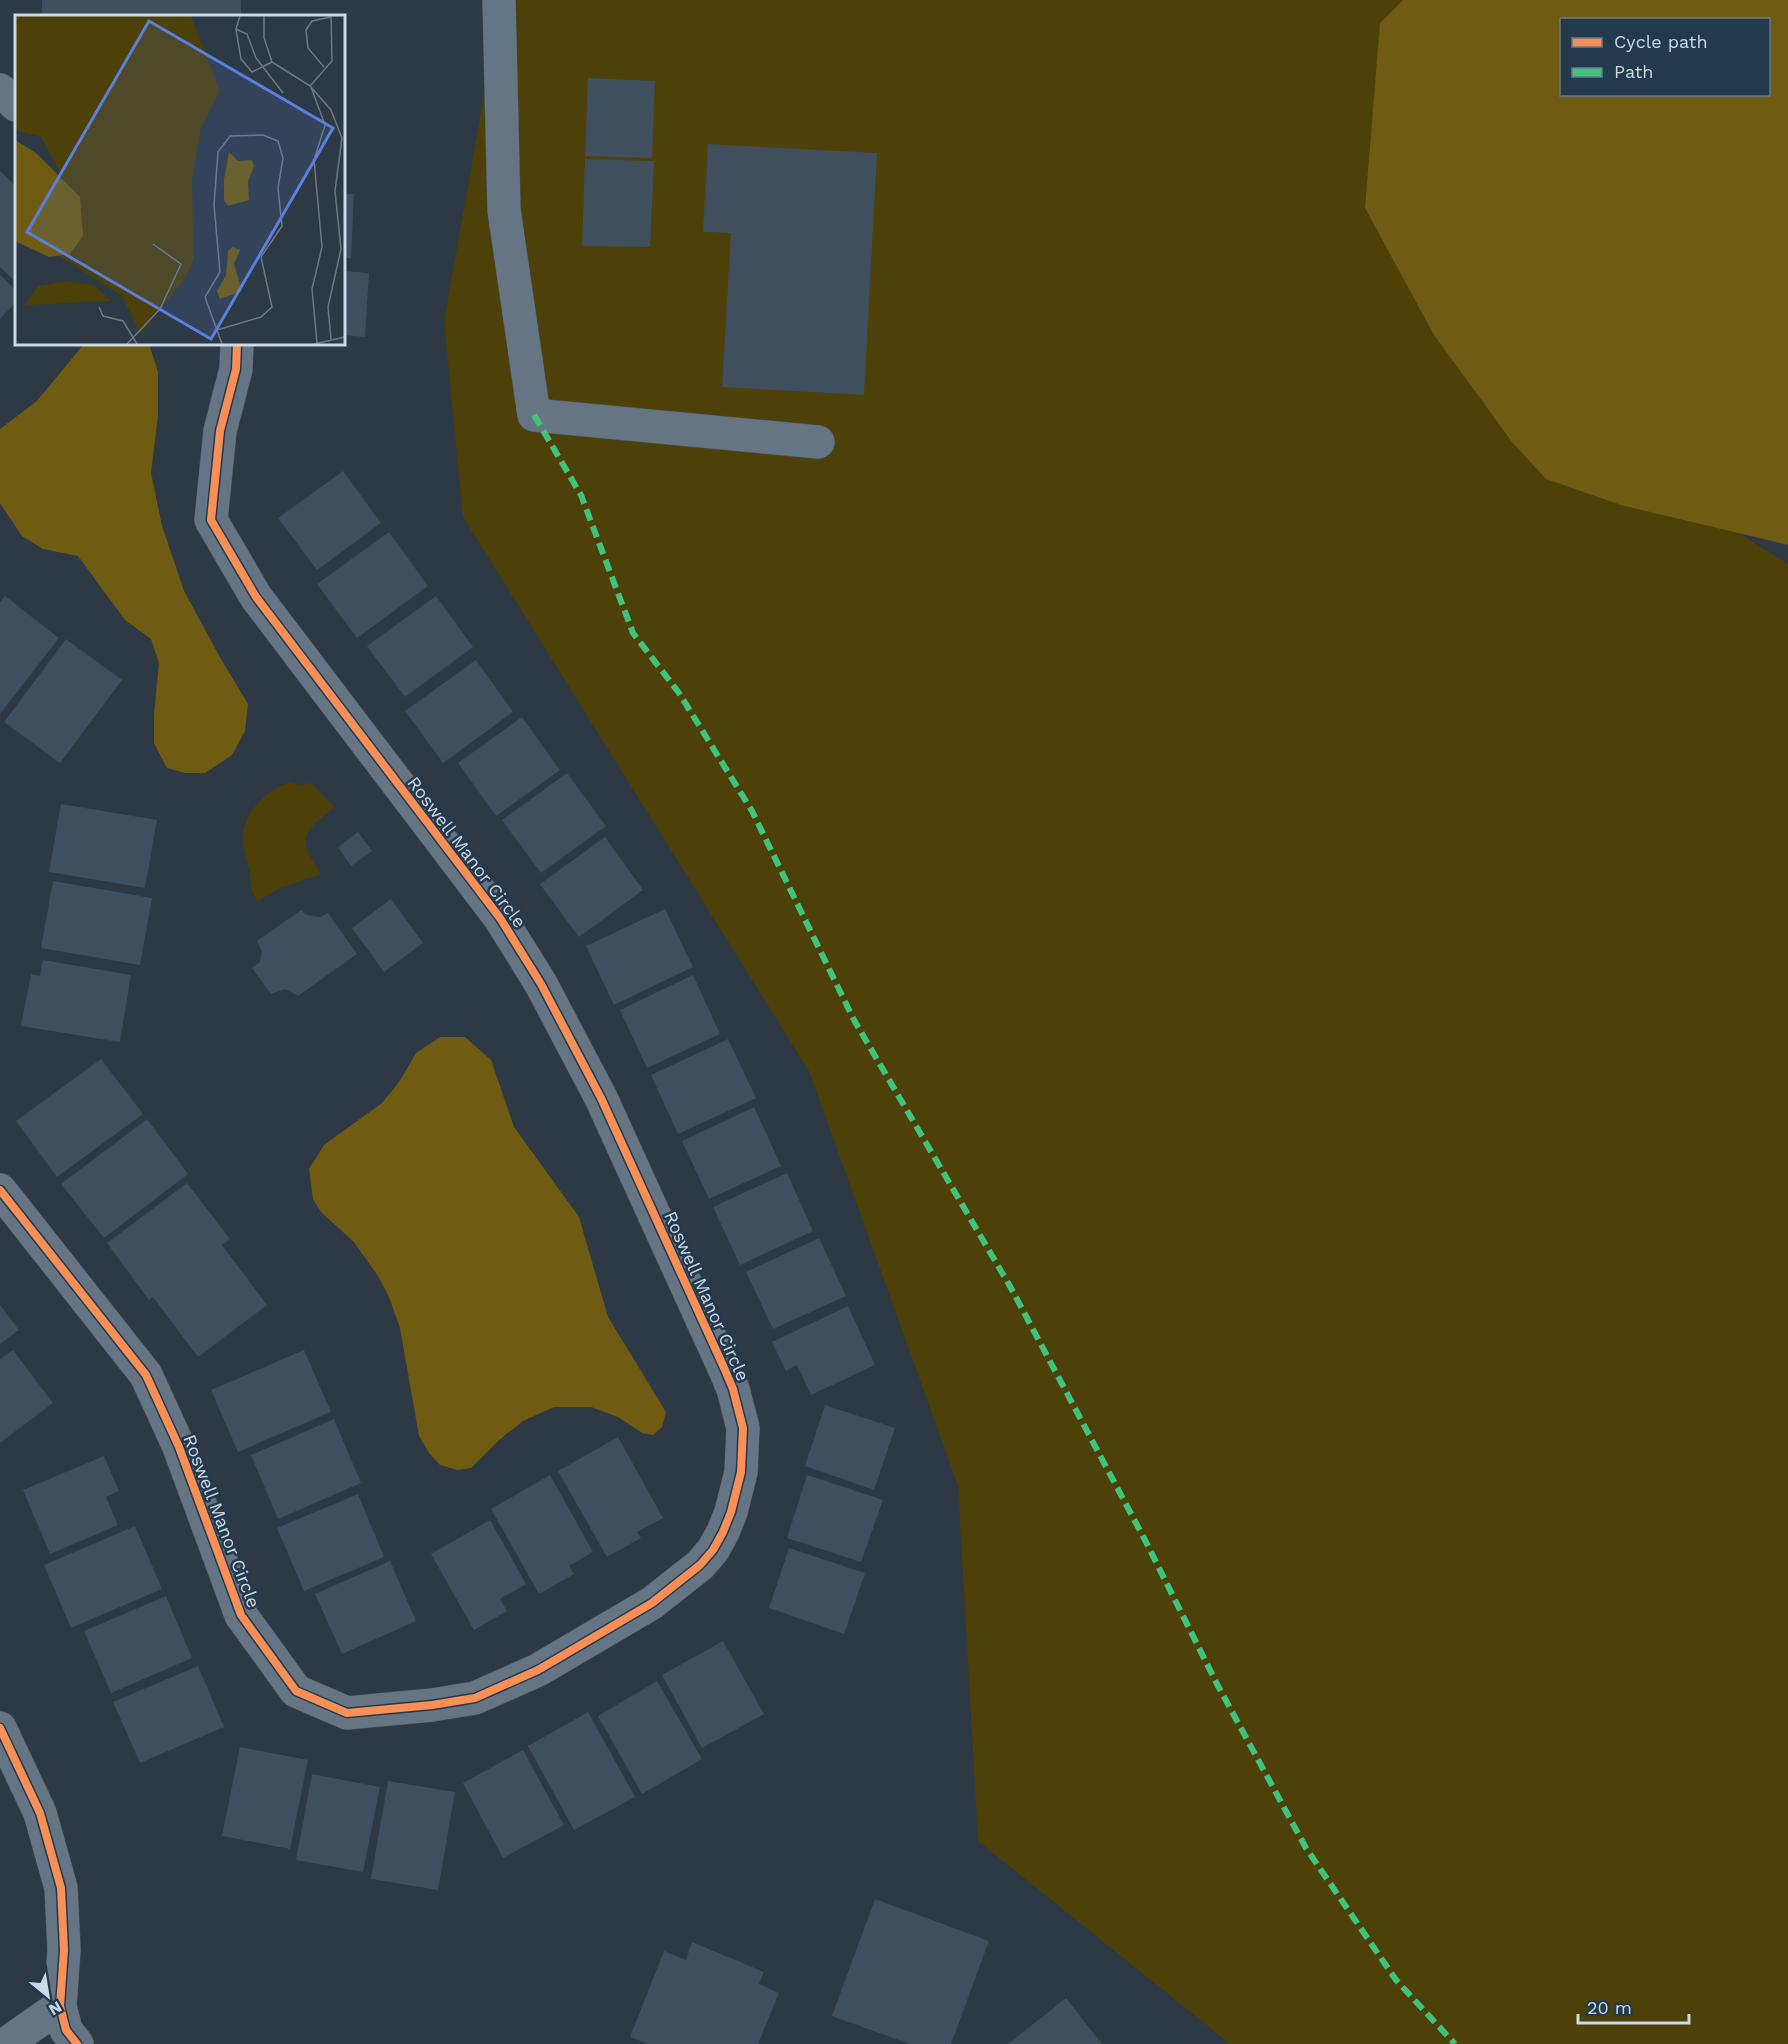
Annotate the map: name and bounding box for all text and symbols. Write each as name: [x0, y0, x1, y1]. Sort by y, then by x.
inset map: [15, 15, 345, 345]
legend: [1560, 18, 1770, 96]
text: Cycle path: [1614, 31, 1708, 52]
text: Path: [1614, 61, 1654, 82]
street label: Roswell Manor Circle: [403, 772, 531, 932]
street label: Roswell Manor Circle: [660, 1208, 754, 1384]
street label: Roswell Manor Circle: [179, 1431, 265, 1611]
north arrow: [18, 1966, 78, 2026]
scale bar: [1578, 1987, 1689, 2025]
text: N: [45, 1997, 65, 2020]
text: 20 m: [1587, 1997, 1632, 2018]

